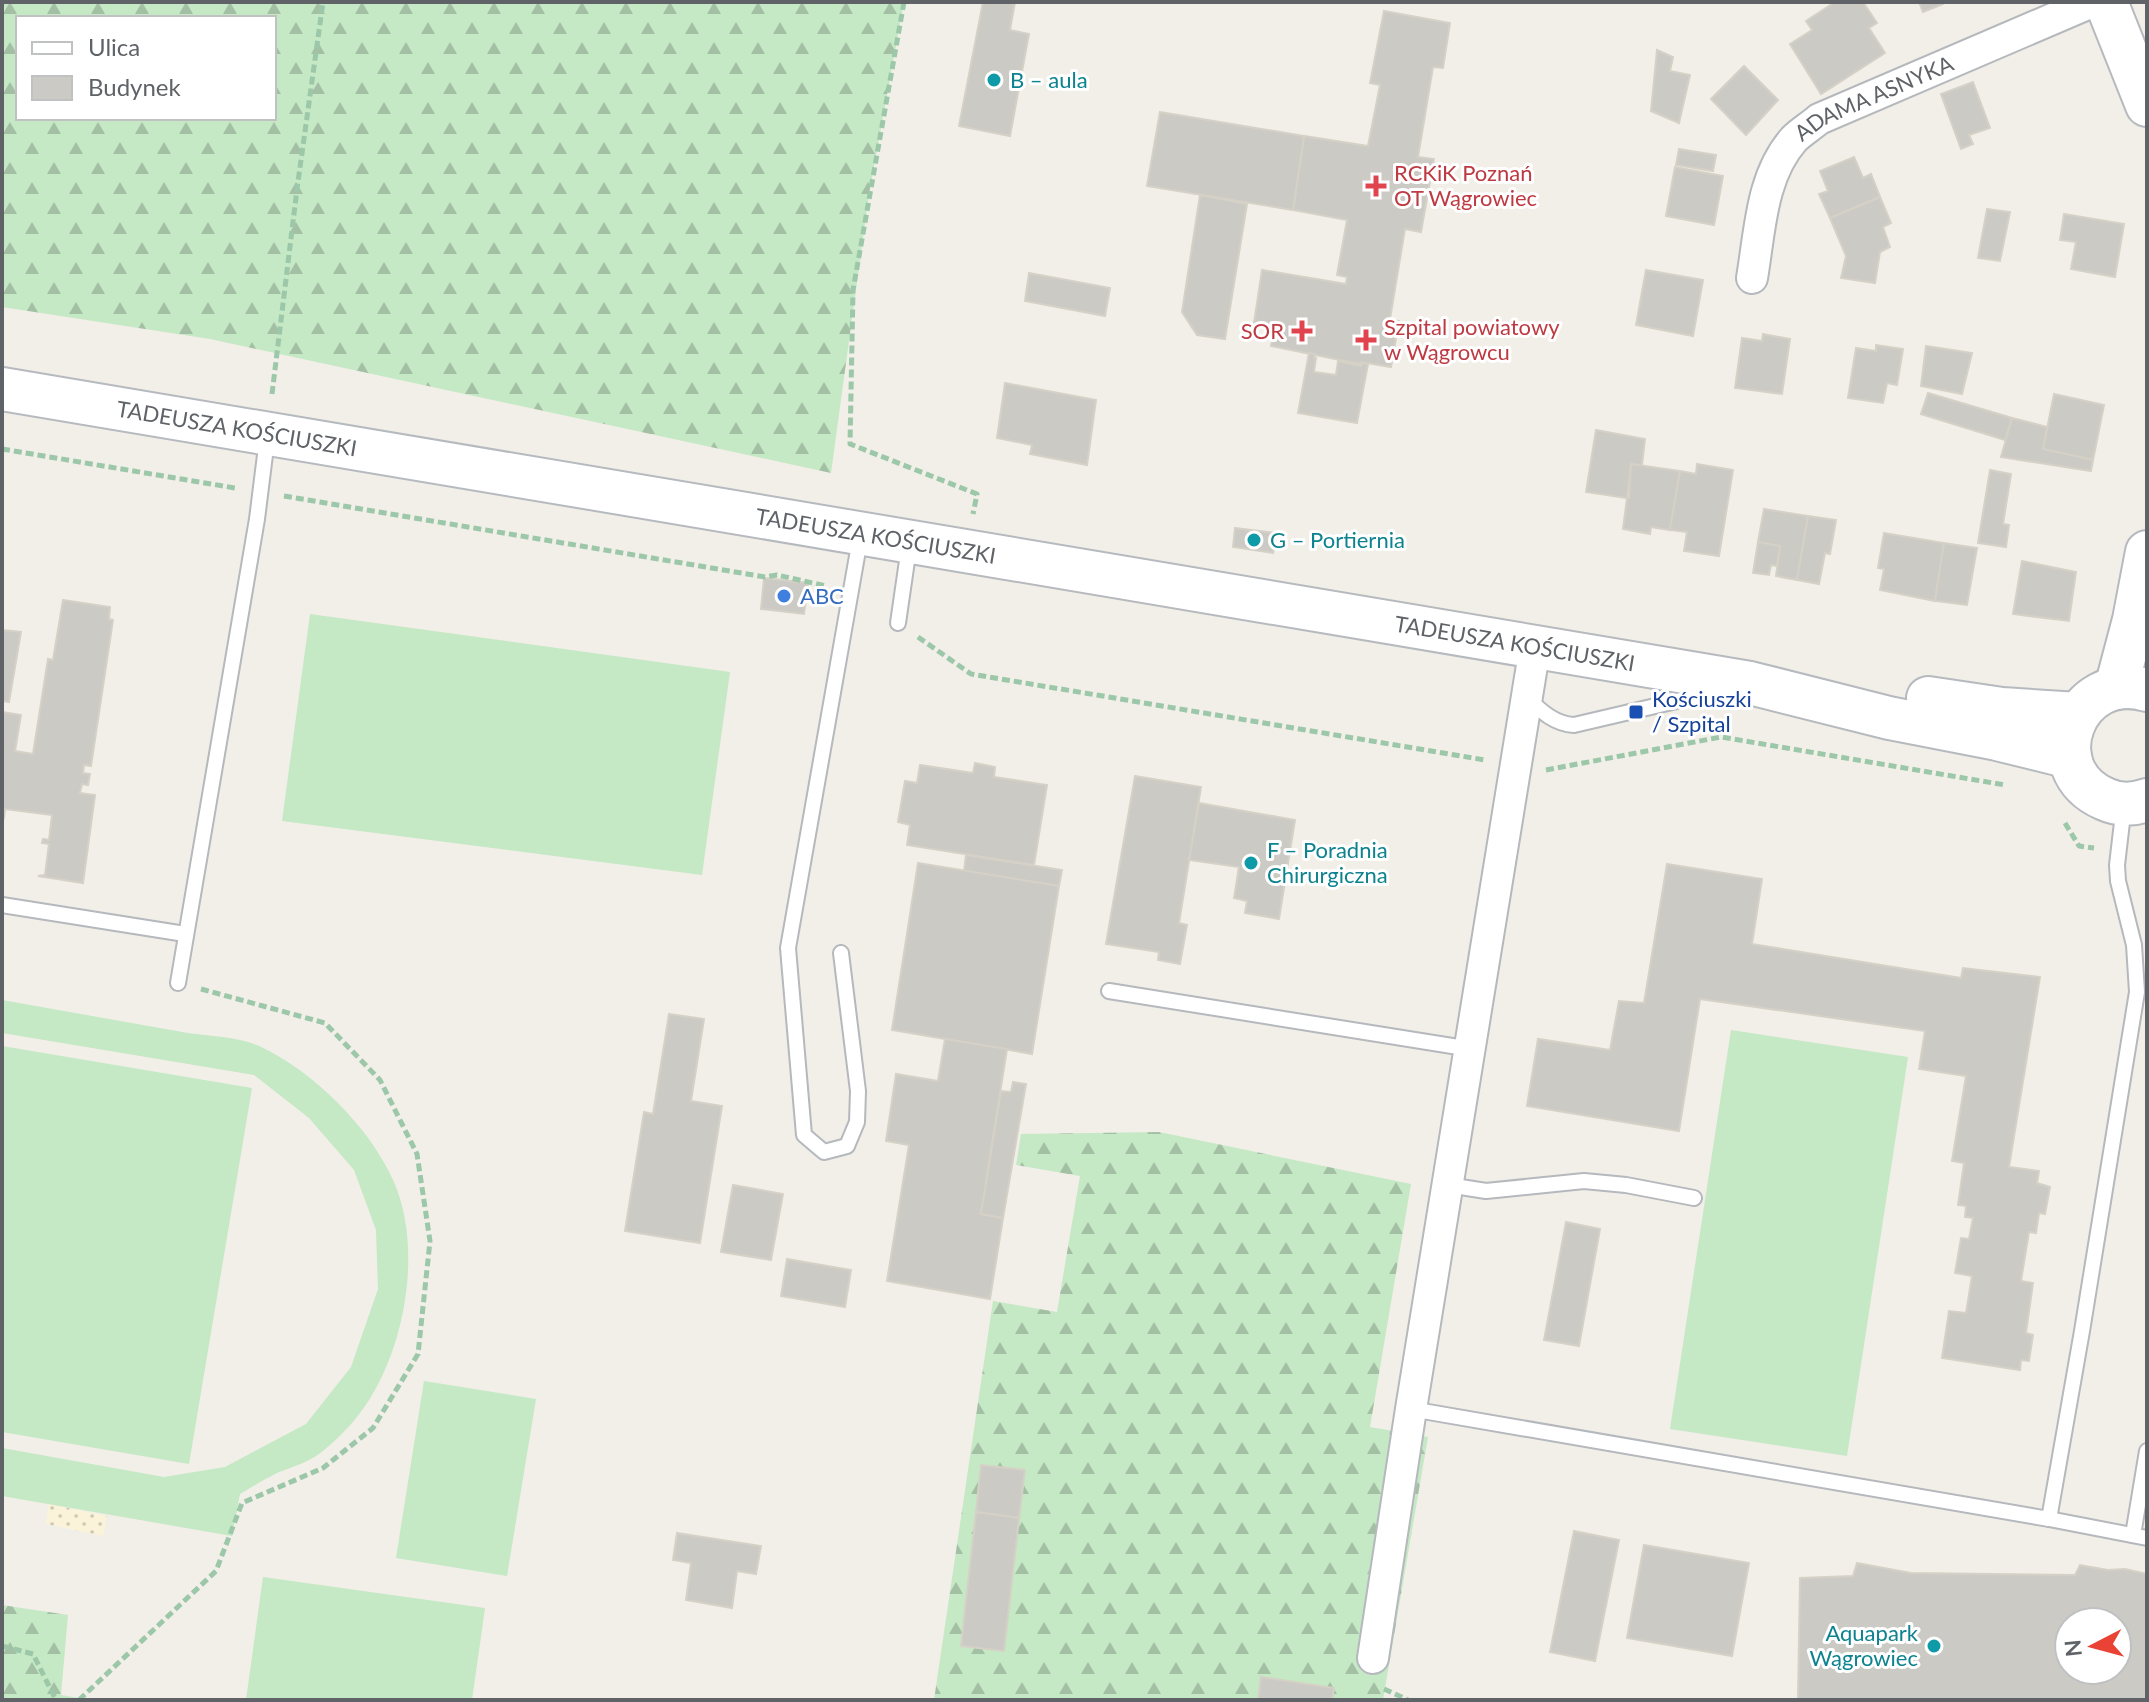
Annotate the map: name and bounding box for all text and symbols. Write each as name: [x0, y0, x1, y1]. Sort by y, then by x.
legend: [16, 16, 276, 120]
text: Ulica: [88, 32, 140, 61]
street label: ADAMA ASNYKA: [1789, 49, 1957, 146]
place label: B – aula: [1010, 66, 1088, 93]
marker: B – aula: [985, 71, 1003, 89]
text: Budynek: [88, 72, 182, 101]
place label: RCKiK Poznań OT Wągrowiec: [1394, 159, 1537, 211]
marker: RCKiK Poznań OT Wągrowiec: [1365, 175, 1387, 197]
place label: Szpital powiatowy w Wągrowcu: [1384, 313, 1560, 365]
place label: SOR: [1241, 317, 1284, 344]
marker: SOR: [1291, 320, 1313, 342]
marker: Szpital powiatowy w Wągrowcu: [1355, 329, 1377, 351]
street label: TADEUSZA KOŚCIUSZKI: [115, 395, 359, 461]
street label: TADEUSZA KOŚCIUSZKI: [754, 502, 998, 569]
place label: G – Portiernia: [1270, 526, 1405, 553]
marker: G – Portiernia: [1245, 531, 1263, 549]
place label: ABC: [800, 582, 844, 609]
marker: ABC: [775, 587, 793, 605]
street label: TADEUSZA KOŚCIUSZKI: [1393, 609, 1637, 676]
place label: Kościuszki / Szpital: [1652, 685, 1752, 737]
marker: Kościuszki / Szpital: [1627, 703, 1645, 721]
place label: F – Poradnia Chirurgiczna: [1267, 836, 1388, 888]
marker: F – Poradnia Chirurgiczna: [1242, 854, 1260, 872]
north arrow: [2053, 1606, 2133, 1686]
place label: Aquapark Wągrowiec: [1810, 1619, 1919, 1671]
marker: Aquapark Wągrowiec: [1925, 1637, 1943, 1655]
text: N: [2058, 1638, 2087, 1658]

